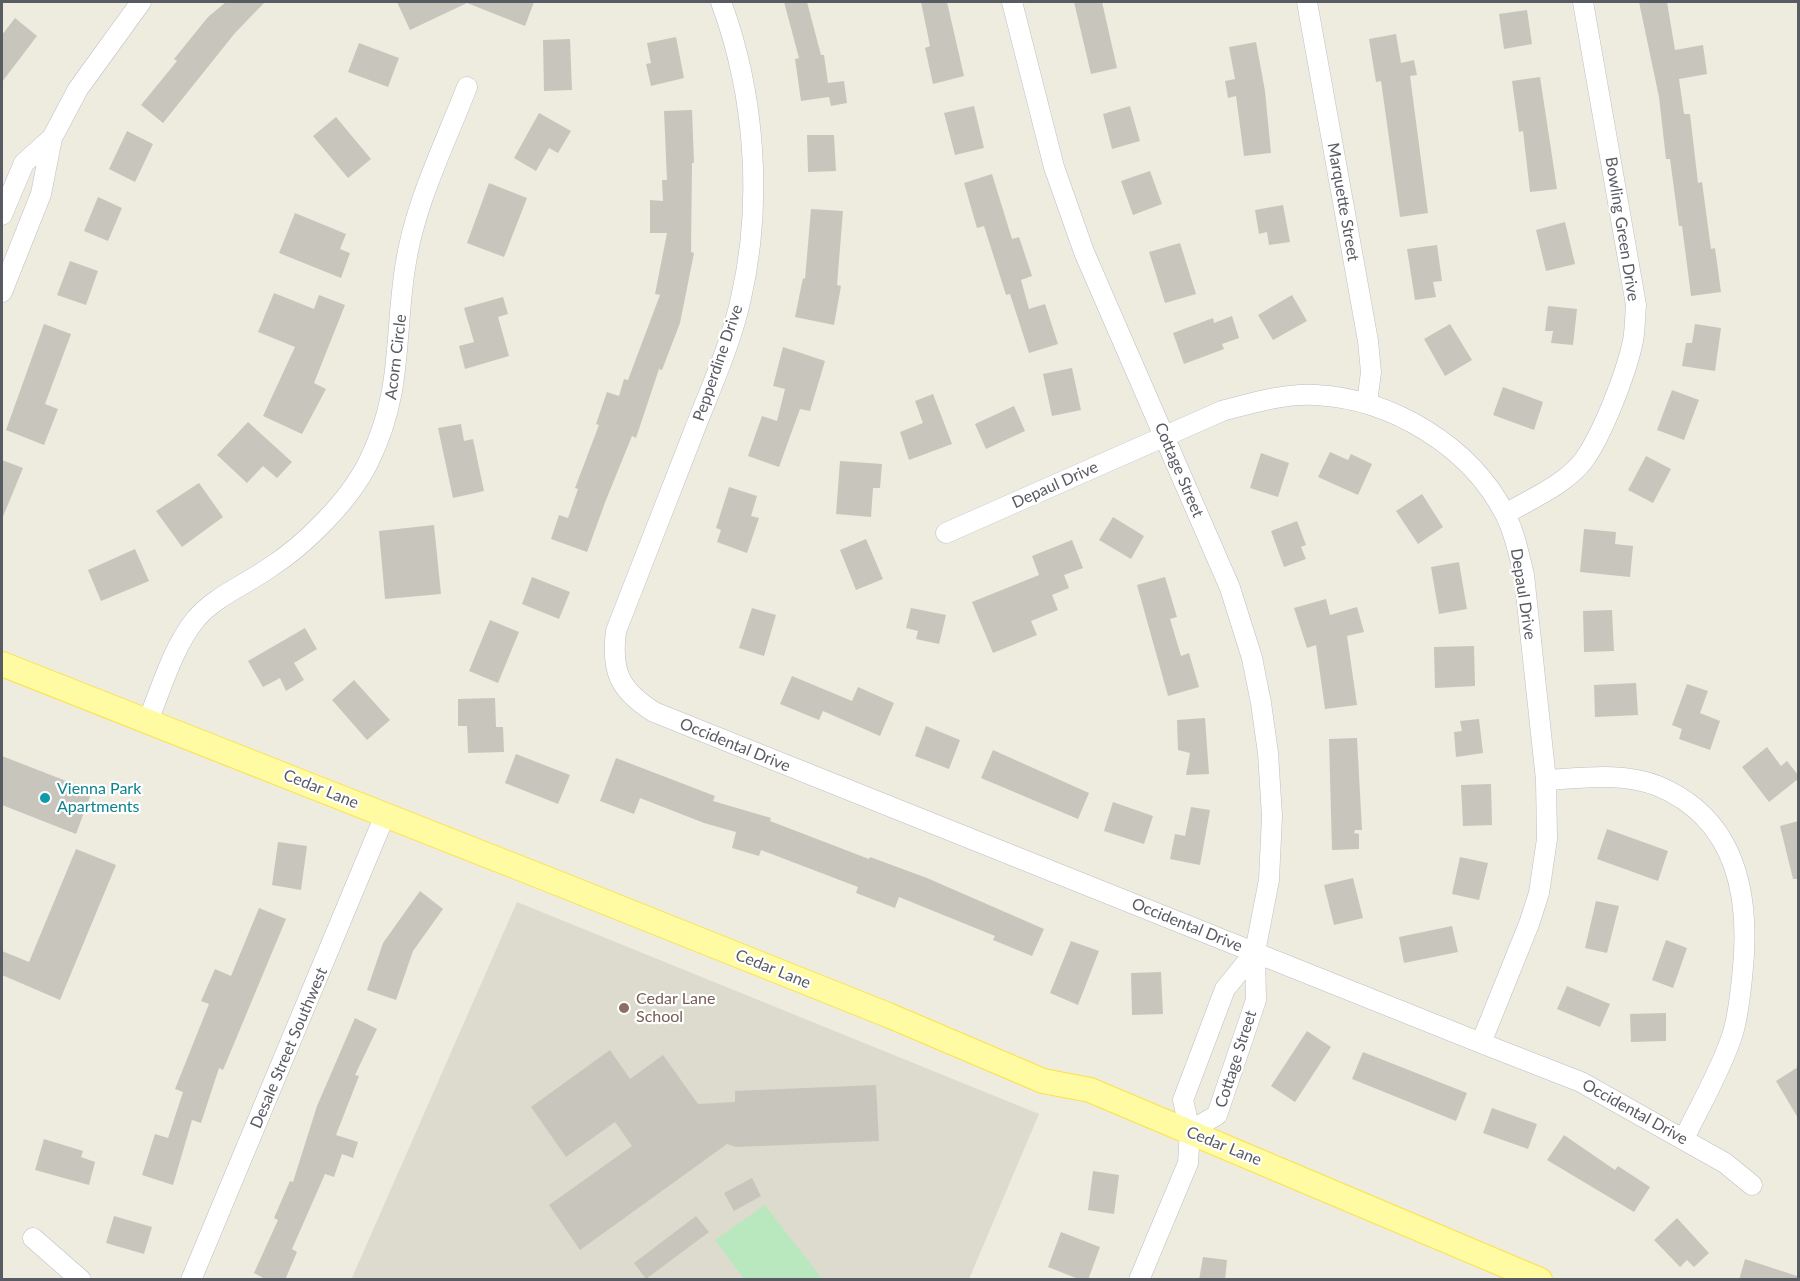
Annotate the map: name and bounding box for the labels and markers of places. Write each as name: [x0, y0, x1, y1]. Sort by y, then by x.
place label: Vienna Park Apartments: [57, 779, 141, 817]
marker: Vienna Park Apartments: [38, 791, 52, 805]
place label: Cedar Lane School: [636, 989, 715, 1027]
marker: Cedar Lane School: [617, 1001, 631, 1015]

